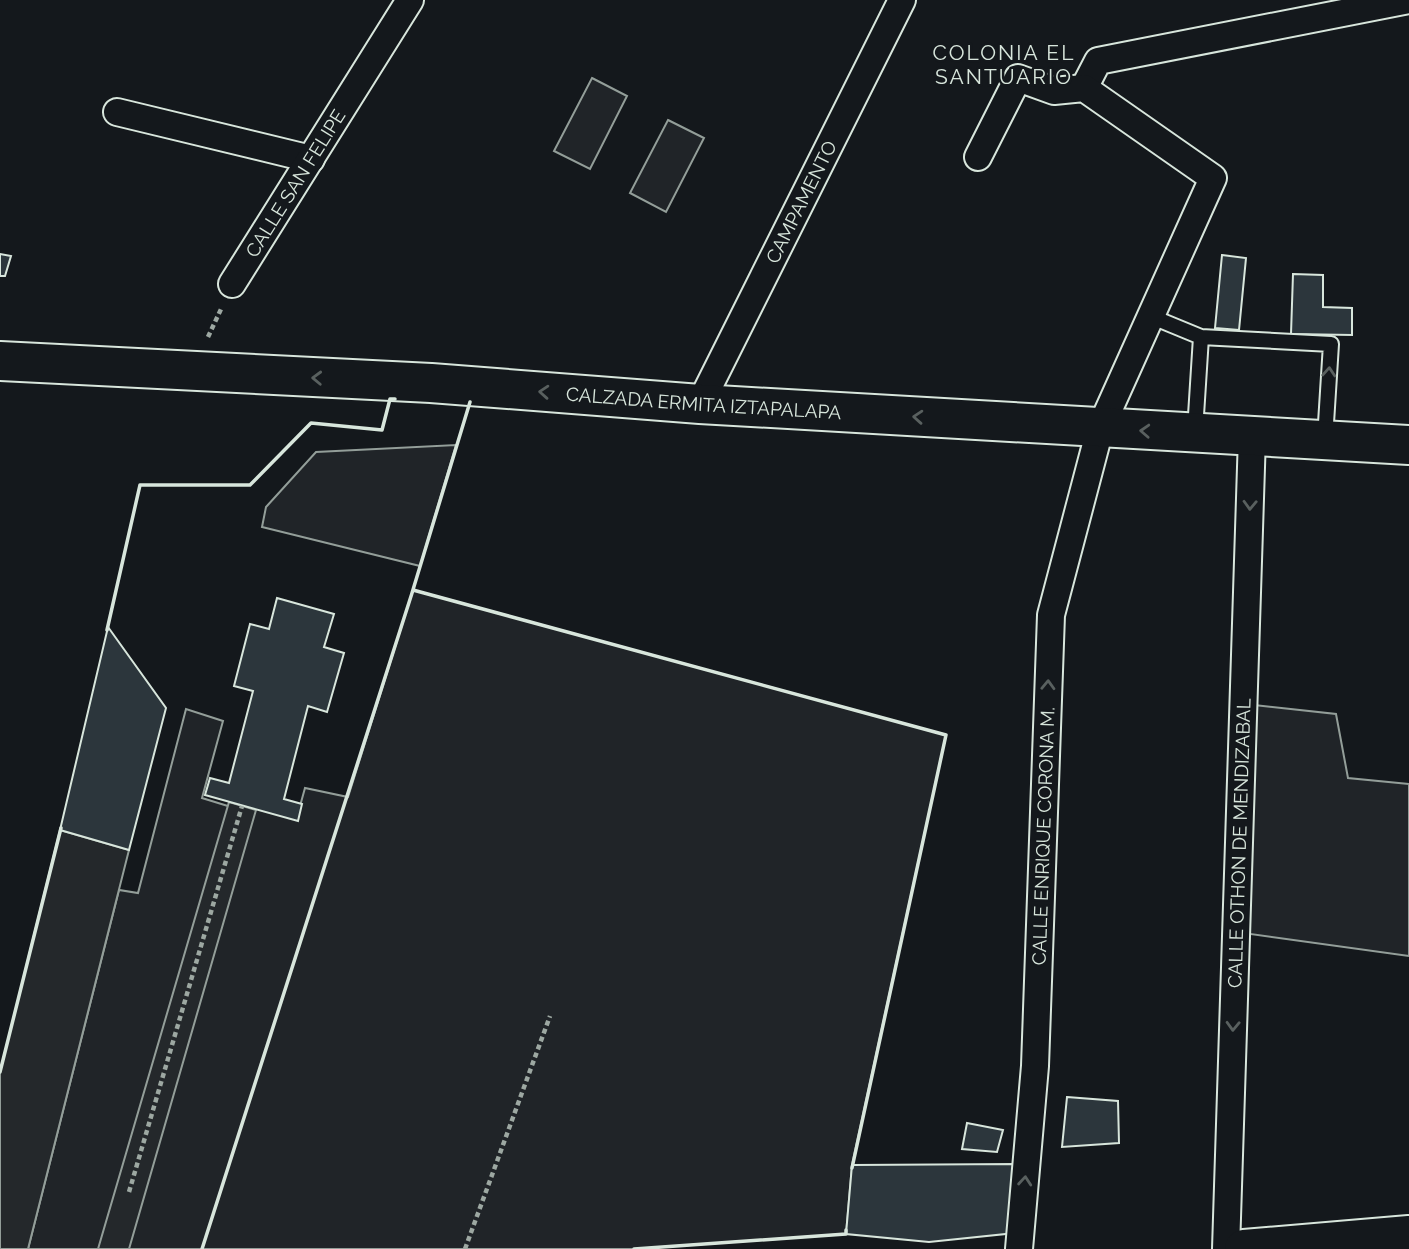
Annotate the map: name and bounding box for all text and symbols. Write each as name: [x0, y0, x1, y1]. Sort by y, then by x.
district label: COLONIA EL SANTUARIO: [933, 40, 1075, 89]
street label: CALLE SAN FELIPE: [241, 105, 350, 261]
street label: CAMPAMENTO: [761, 137, 841, 267]
one-way arrow: [1321, 366, 1336, 377]
one-way arrow: [312, 371, 323, 386]
street label: CALZADA ERMITA IZTAPALAPA: [565, 383, 842, 423]
one-way arrow: [539, 385, 550, 400]
one-way arrow: [912, 410, 923, 425]
one-way arrow: [1139, 423, 1150, 438]
one-way arrow: [1242, 499, 1257, 510]
one-way arrow: [1041, 679, 1056, 690]
street label: CALLE OTHON DE MENDIZABAL: [1223, 698, 1255, 988]
street label: CALLE ENRIQUE CORONA M.: [1027, 706, 1059, 966]
one-way arrow: [1226, 1021, 1241, 1032]
one-way arrow: [1017, 1175, 1032, 1186]

